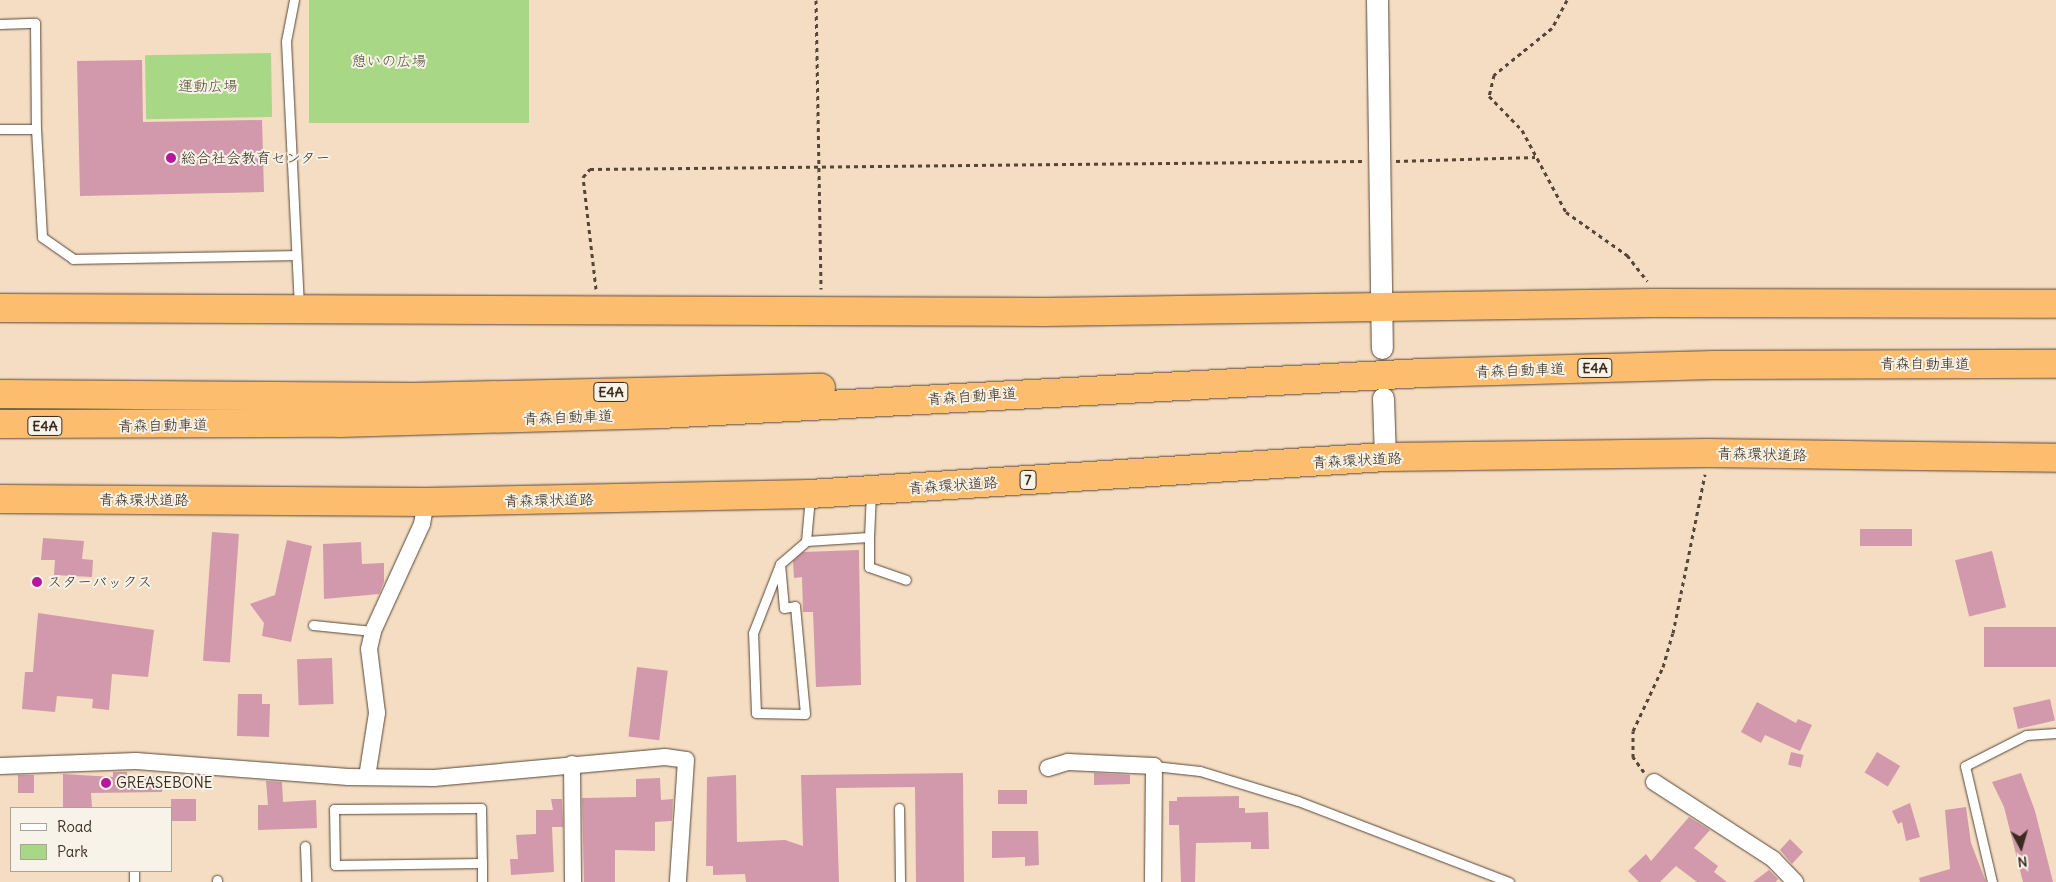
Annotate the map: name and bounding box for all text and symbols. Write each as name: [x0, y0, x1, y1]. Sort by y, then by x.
park label: 憩いの広場: [352, 52, 426, 70]
park label: 運動広場: [178, 77, 238, 95]
place label: 総合社会教育センター: [181, 149, 331, 167]
marker: 総合社会教育センター: [165, 152, 177, 164]
street label: 青森自動車道: [1880, 355, 1970, 373]
road number: E4A: [1576, 356, 1614, 379]
street label: 青森自動車道: [1475, 359, 1565, 381]
road number: E4A: [592, 381, 630, 404]
street label: 青森自動車道: [926, 384, 1018, 408]
street label: 青森自動車道: [523, 406, 613, 428]
road number: E4A: [26, 414, 64, 438]
street label: 青森自動車道: [118, 415, 208, 435]
street label: 青森環状道路: [1717, 444, 1807, 464]
street label: 青森環状道路: [1312, 449, 1402, 471]
road number: 7: [1019, 468, 1037, 492]
street label: 青森環状道路: [907, 473, 999, 497]
street label: 青森環状道路: [504, 490, 594, 510]
street label: 青森環状道路: [99, 491, 189, 509]
place label: スターバックス: [47, 573, 152, 591]
marker: スターバックス: [31, 576, 43, 588]
place label: GREASEBONE: [116, 774, 213, 792]
marker: GREASEBONE: [100, 777, 112, 789]
legend: [10, 807, 172, 872]
text: Road: [57, 817, 92, 836]
north arrow: [1996, 822, 2046, 872]
text: Park: [57, 842, 88, 861]
text: N: [2017, 852, 2028, 871]

